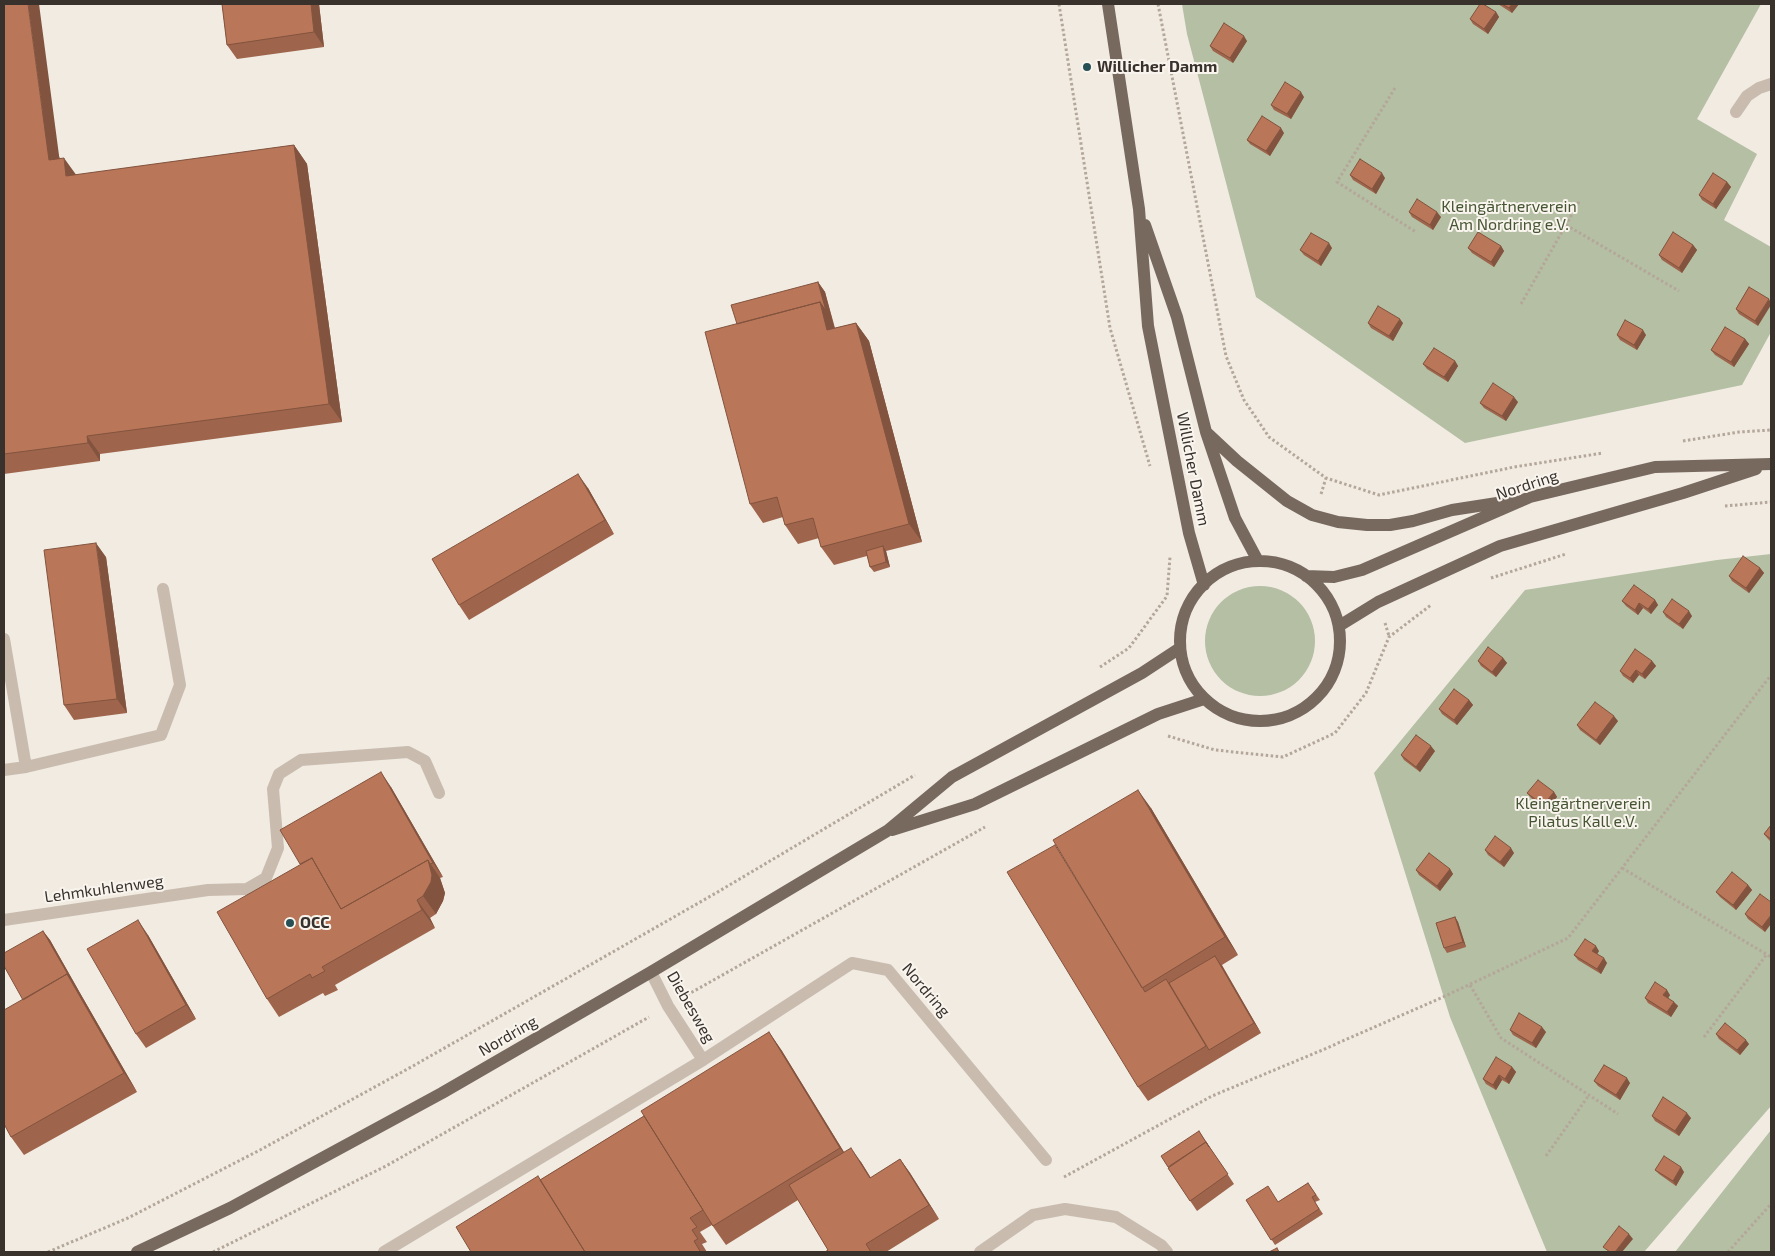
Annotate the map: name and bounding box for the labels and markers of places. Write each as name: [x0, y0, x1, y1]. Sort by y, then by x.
place label: Willicher Damm: [1097, 57, 1217, 77]
marker: Willicher Damm: [1081, 61, 1093, 73]
place label: OCC: [300, 913, 330, 933]
marker: OCC: [284, 917, 296, 929]

